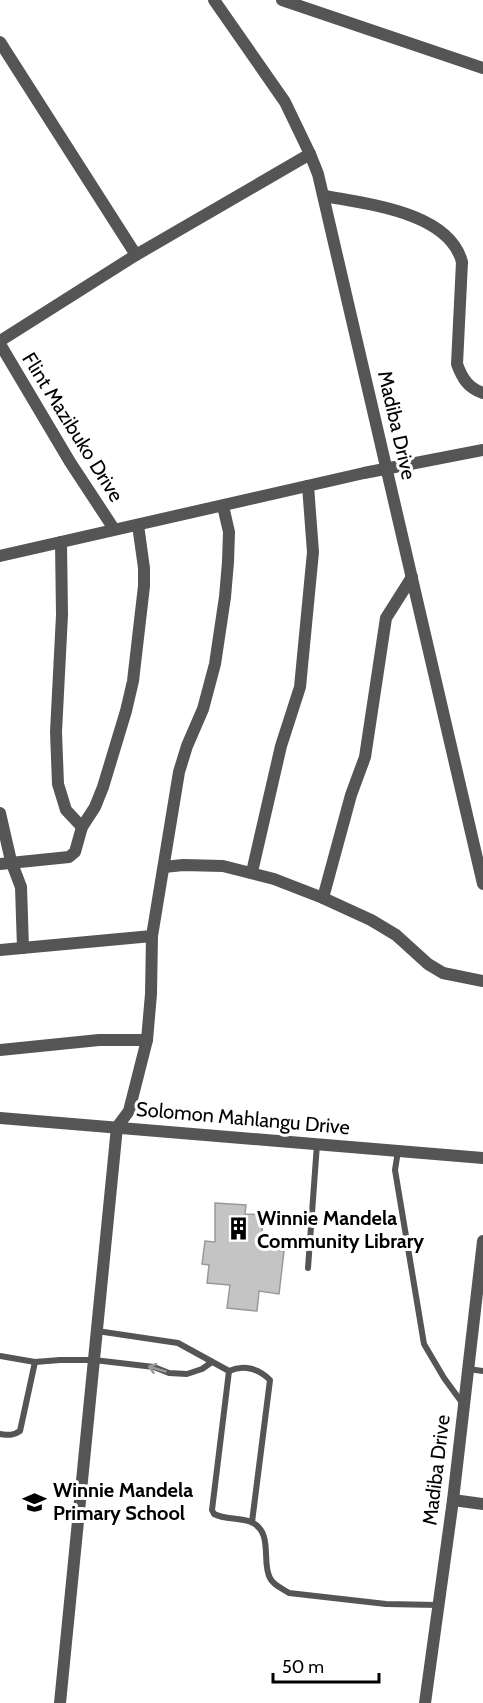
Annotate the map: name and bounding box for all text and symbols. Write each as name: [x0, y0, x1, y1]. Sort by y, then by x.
street label: Flint Mazibuko Drive: [17, 348, 129, 506]
street label: Madiba Drive: [373, 368, 421, 482]
street label: Solomon Mahlangu Drive: [135, 1097, 351, 1139]
place label: Winnie Mandela Community Library: [257, 1206, 424, 1253]
building icon: Winnie Mandela Community Library: [226, 1216, 252, 1242]
one-way arrow: [148, 1363, 167, 1374]
street label: Madiba Drive: [417, 1413, 455, 1527]
place label: Winnie Mandela Primary School: [53, 1478, 193, 1525]
school or university icon: Winnie Mandela Primary School: [22, 1489, 48, 1515]
scale bar: [273, 1646, 380, 1684]
text: 50 m: [282, 1656, 324, 1678]

